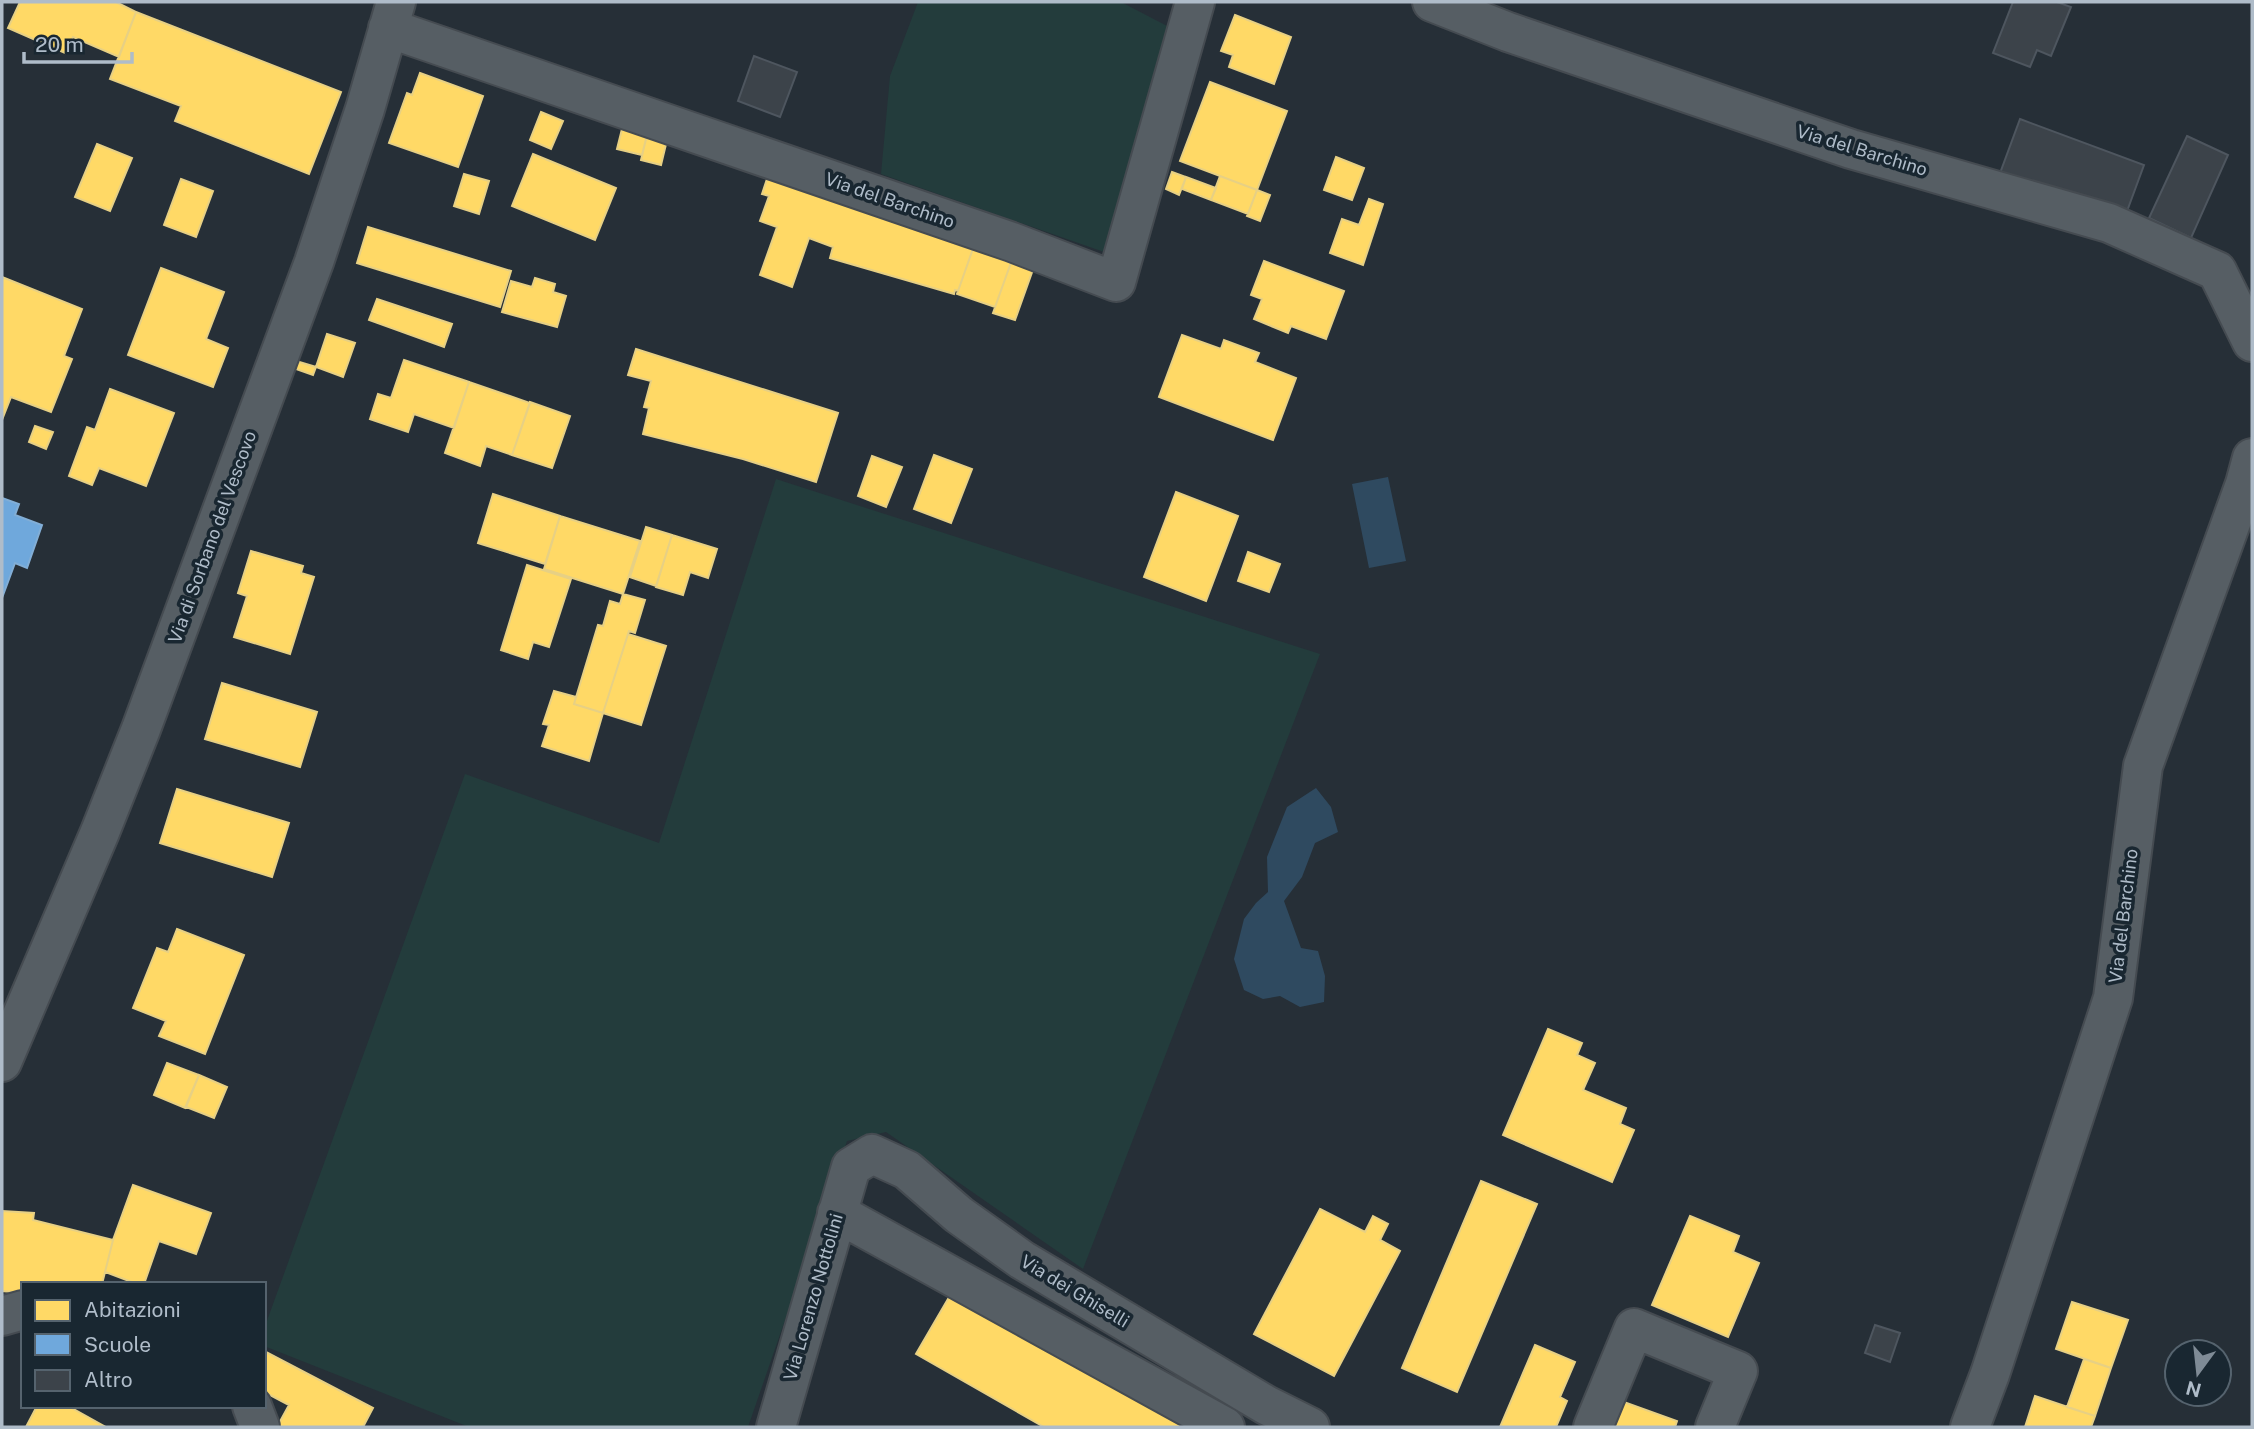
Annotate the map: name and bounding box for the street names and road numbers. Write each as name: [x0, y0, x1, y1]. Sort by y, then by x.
street label: Via del Barchino: [1794, 120, 1930, 180]
street label: Via del Barchino: [823, 168, 957, 232]
street label: Via di Sorbano del Vescovo: [164, 428, 260, 646]
street label: Via del Barchino: [2104, 847, 2142, 985]
street label: Via Lorenzo Nottolini: [779, 1211, 847, 1383]
street label: Via dei Ghiselli: [1017, 1250, 1133, 1332]

